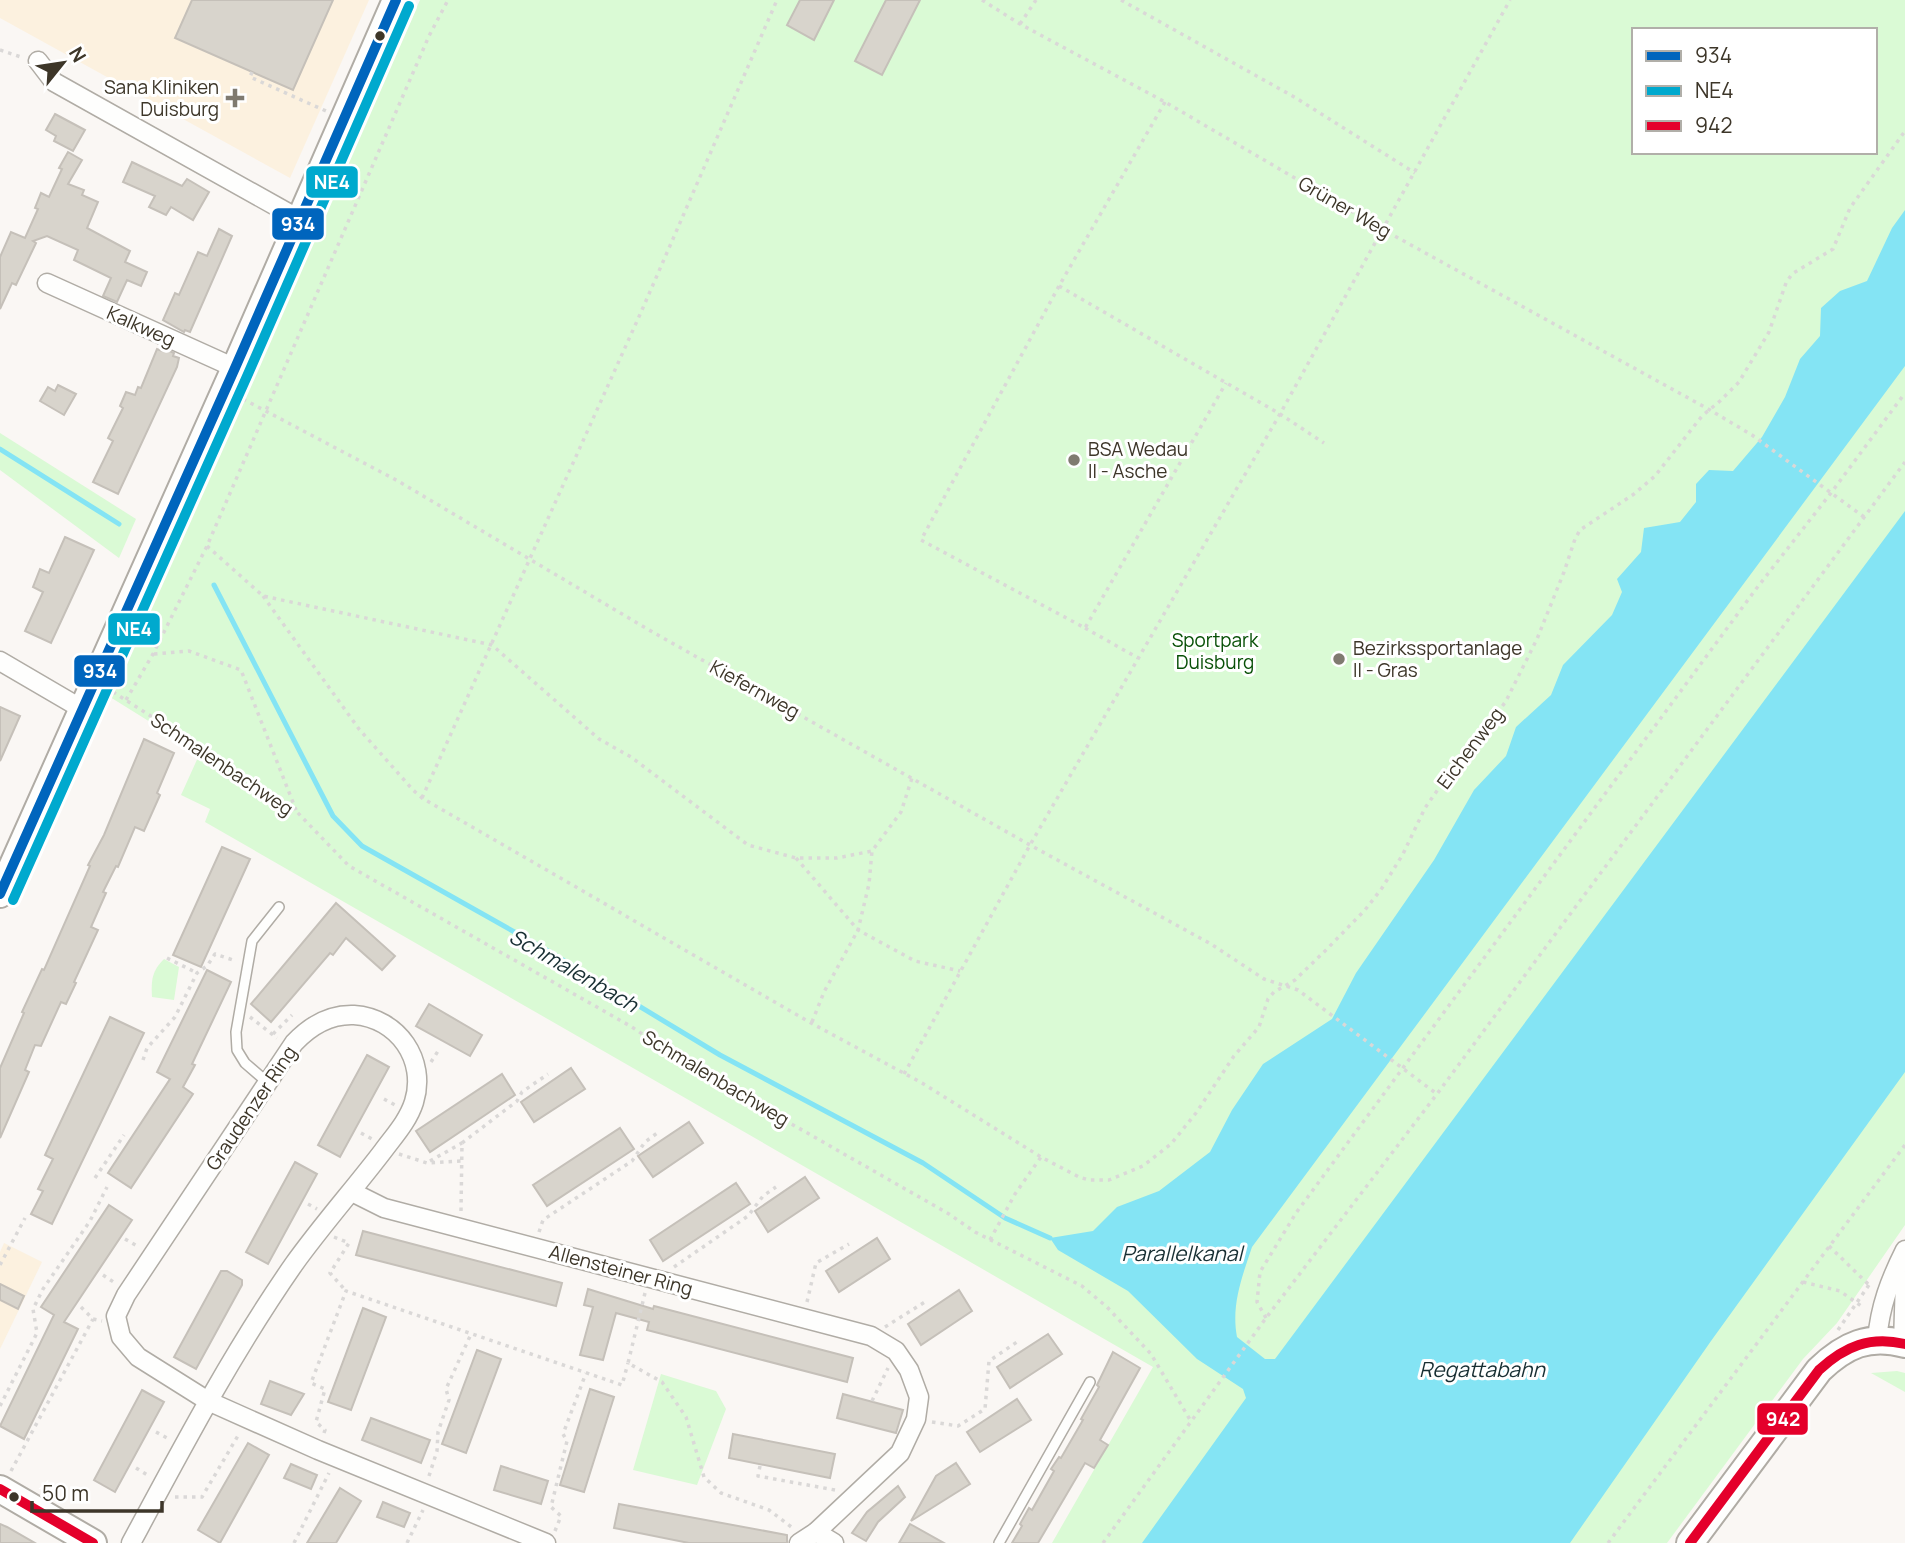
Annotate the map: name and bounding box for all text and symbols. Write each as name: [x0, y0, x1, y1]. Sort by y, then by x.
north arrow: [28, 28, 98, 98]
legend: [1632, 28, 1877, 154]
unlabelled marker: [373, 29, 387, 43]
text: 934: [1695, 41, 1732, 69]
text: N: [63, 42, 92, 67]
place label: Sana Kliniken Duisburg: [104, 74, 219, 122]
text: NE4: [1695, 76, 1734, 104]
marker: Sana Kliniken Duisburg: [225, 88, 245, 108]
text: 942: [1695, 111, 1732, 139]
line badge: NE4: [305, 165, 359, 199]
text: NE4: [314, 169, 350, 195]
street label: Grüner Weg: [1294, 170, 1396, 244]
line badge: 934: [271, 207, 325, 241]
text: 934: [281, 211, 315, 237]
street label: Kalkweg: [103, 299, 179, 353]
place label: BSA Wedau II - Asche: [1088, 436, 1188, 484]
marker: BSA Wedau II - Asche: [1066, 452, 1082, 468]
line badge: NE4: [107, 612, 161, 646]
text: NE4: [116, 616, 152, 642]
park label: Sportpark Duisburg: [1172, 627, 1259, 675]
place label: Bezirkssportanlage II - Gras: [1353, 635, 1522, 683]
marker: Bezirkssportanlage II - Gras: [1331, 651, 1347, 667]
line badge: 934: [73, 654, 126, 688]
street label: Kiefernweg: [705, 654, 805, 724]
text: 934: [83, 658, 117, 684]
street label: Eichenweg: [1431, 702, 1509, 794]
street label: Schmalenbachweg: [146, 707, 298, 821]
water label: Schmalenbach: [505, 922, 645, 1019]
street label: Schmalenbachweg: [638, 1024, 794, 1132]
street label: Graudenzer Ring: [200, 1041, 302, 1175]
street label: Allensteiner Ring: [546, 1238, 696, 1302]
water label: Parallelkanal: [1122, 1239, 1245, 1267]
water label: Regattabahn: [1419, 1355, 1546, 1383]
line badge: 942: [1756, 1402, 1809, 1436]
text: 942: [1766, 1406, 1800, 1432]
scale bar: [32, 1470, 161, 1514]
text: 50 m: [42, 1479, 89, 1507]
unlabelled marker: [7, 1490, 21, 1504]

